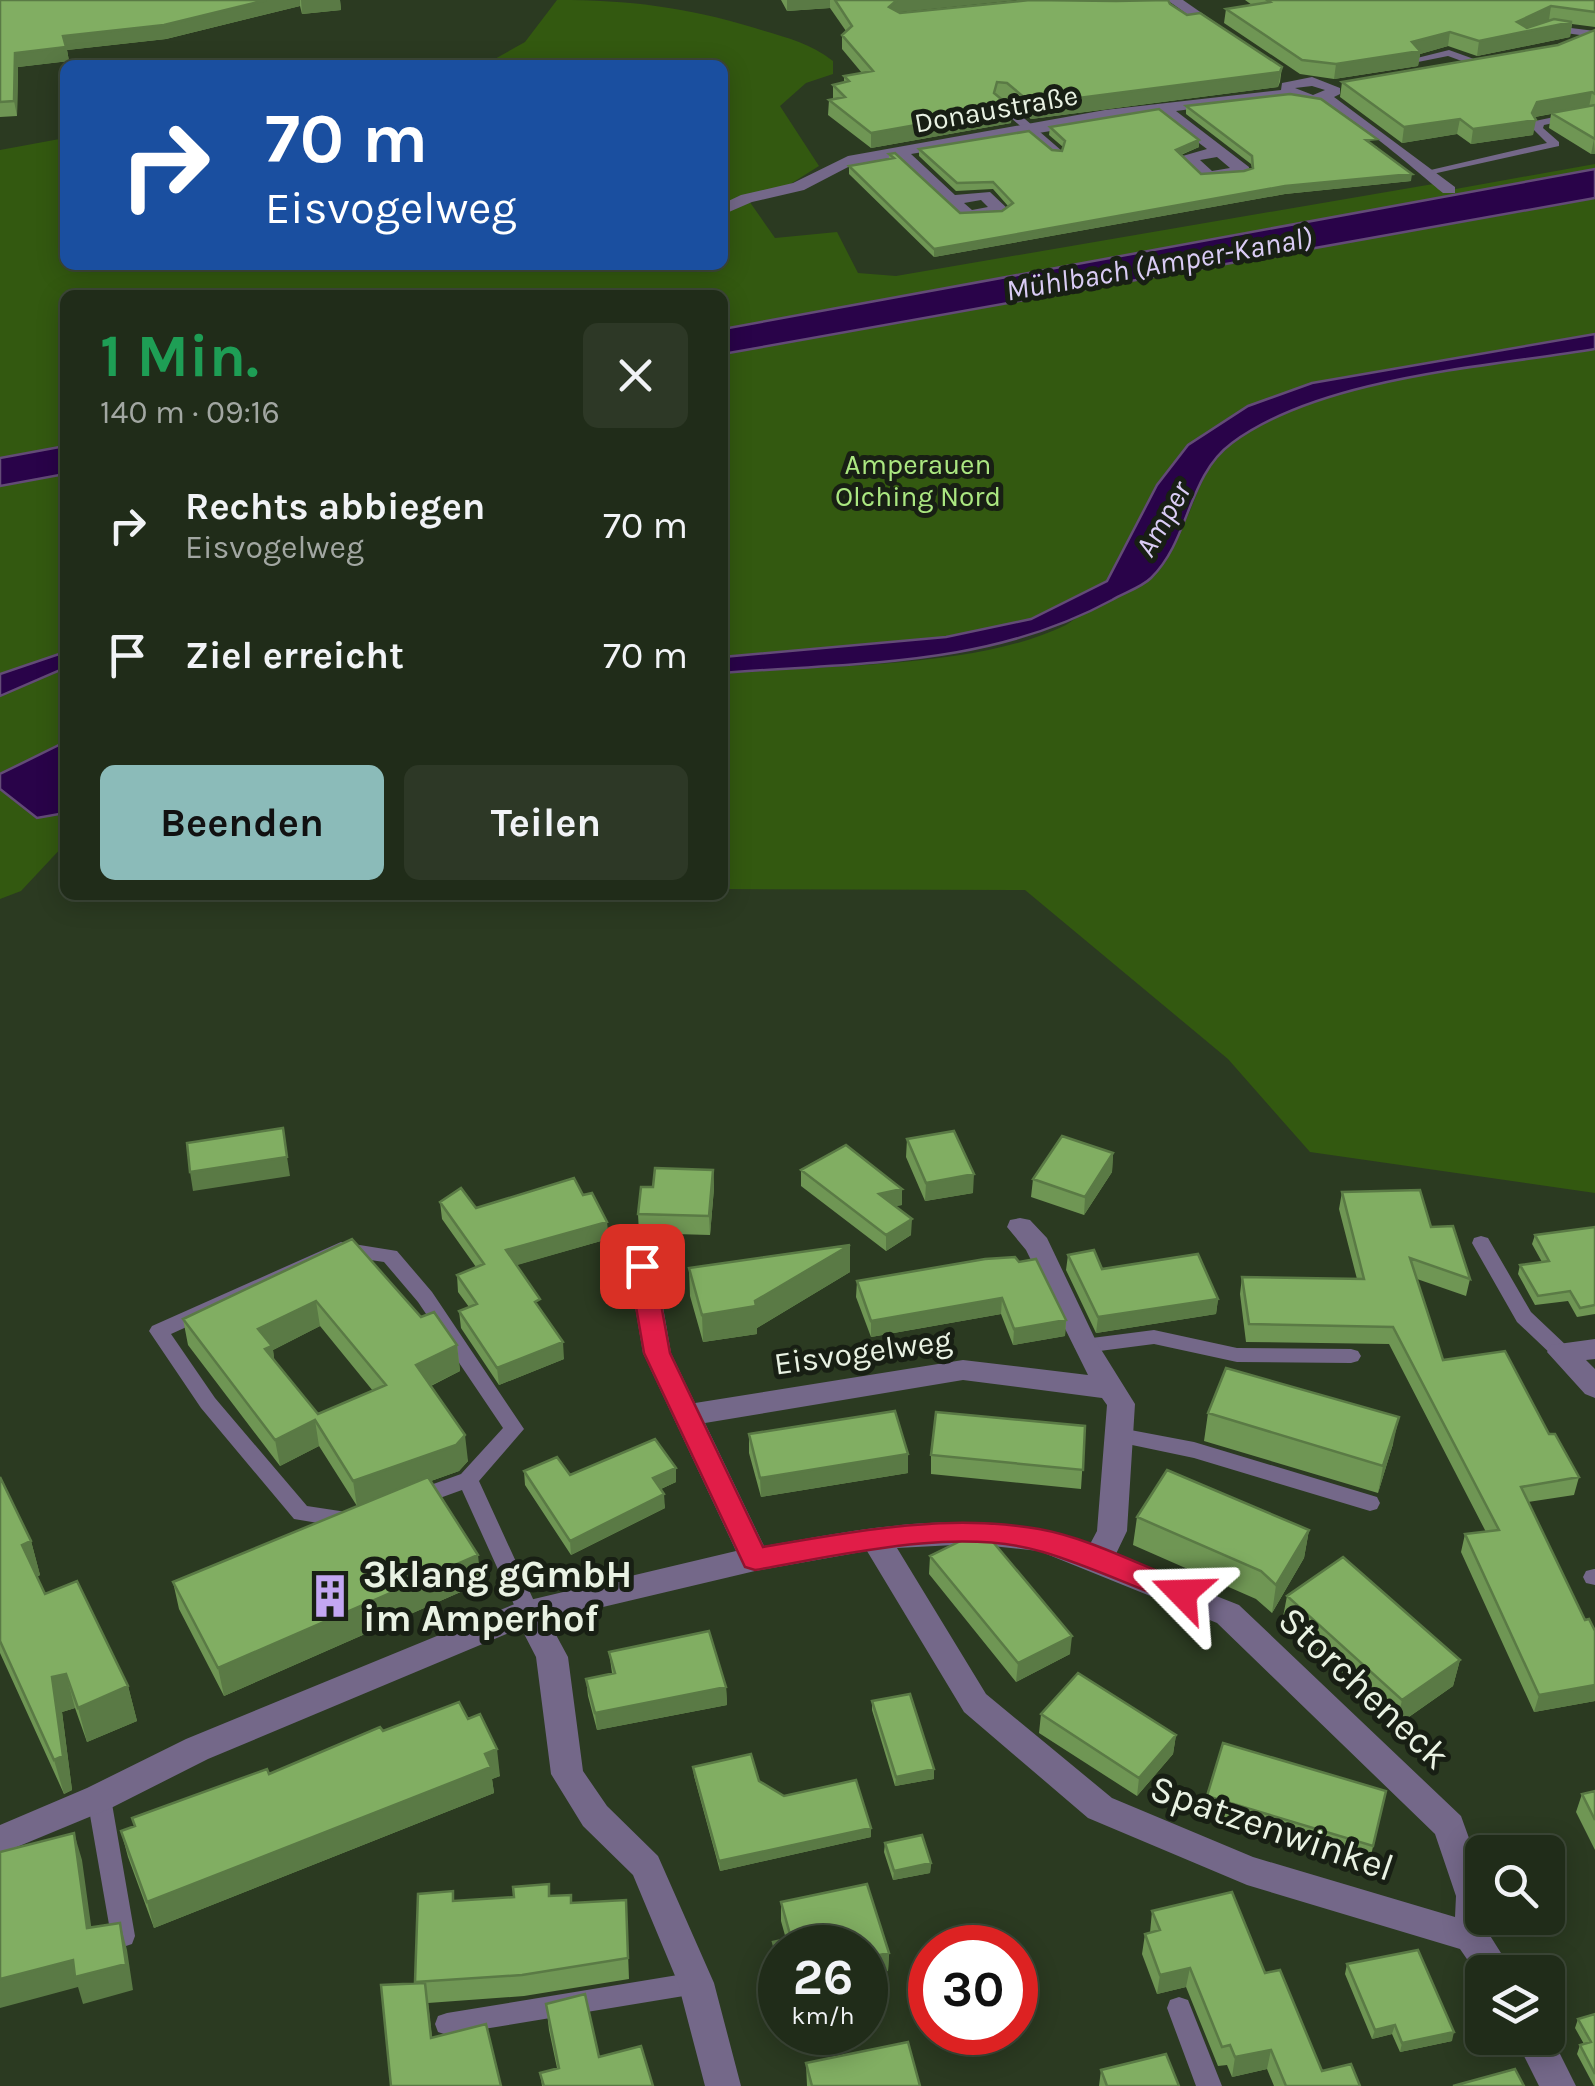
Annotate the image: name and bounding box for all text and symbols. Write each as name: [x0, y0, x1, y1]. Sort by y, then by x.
street label: Donaustraße: [912, 78, 1080, 140]
text: 70 m: [265, 98, 428, 180]
icon: right: [100, 100, 230, 230]
text: Eisvogelweg: [265, 182, 517, 234]
water label: Mühlbach (Amper-Kanal): [1003, 219, 1315, 309]
text: 1 Min.: [100, 321, 259, 391]
button: close: [583, 323, 688, 428]
text: 140 m · 09:16: [100, 394, 280, 431]
park label: Amperauen Olching Nord: [835, 448, 1001, 513]
water label: Amper: [1127, 473, 1200, 563]
text: Rechts abbiegen: [185, 484, 485, 529]
icon: right: [100, 498, 155, 553]
text: 70 m: [603, 503, 688, 548]
text: Eisvogelweg: [185, 529, 364, 566]
icon: arrive: [100, 628, 155, 683]
text: Ziel erreicht: [185, 633, 404, 678]
text: 70 m: [603, 633, 688, 678]
button: Beenden: [100, 765, 384, 880]
button: Teilen: [404, 765, 688, 880]
pin: [600, 1224, 685, 1309]
icon: arrive: [615, 1239, 670, 1294]
street label: Eisvogelweg: [772, 1321, 954, 1383]
position arrow: [1130, 1541, 1234, 1645]
place label: 3klang gGmbH im Amperhof: [363, 1552, 632, 1641]
building icon: 3klang gGmbH im Amperhof: [306, 1572, 354, 1620]
street label: Storcheneck: [1269, 1597, 1459, 1779]
street label: Spatzenwinkel: [1144, 1765, 1400, 1891]
map controls: [1465, 1835, 1565, 2055]
button: search: [1465, 1835, 1565, 1935]
speed limit sign: 30: [908, 1925, 1038, 2055]
text: 26: [793, 1948, 853, 2007]
button: layers: [1465, 1955, 1565, 2055]
text: km/h: [791, 2001, 855, 2030]

